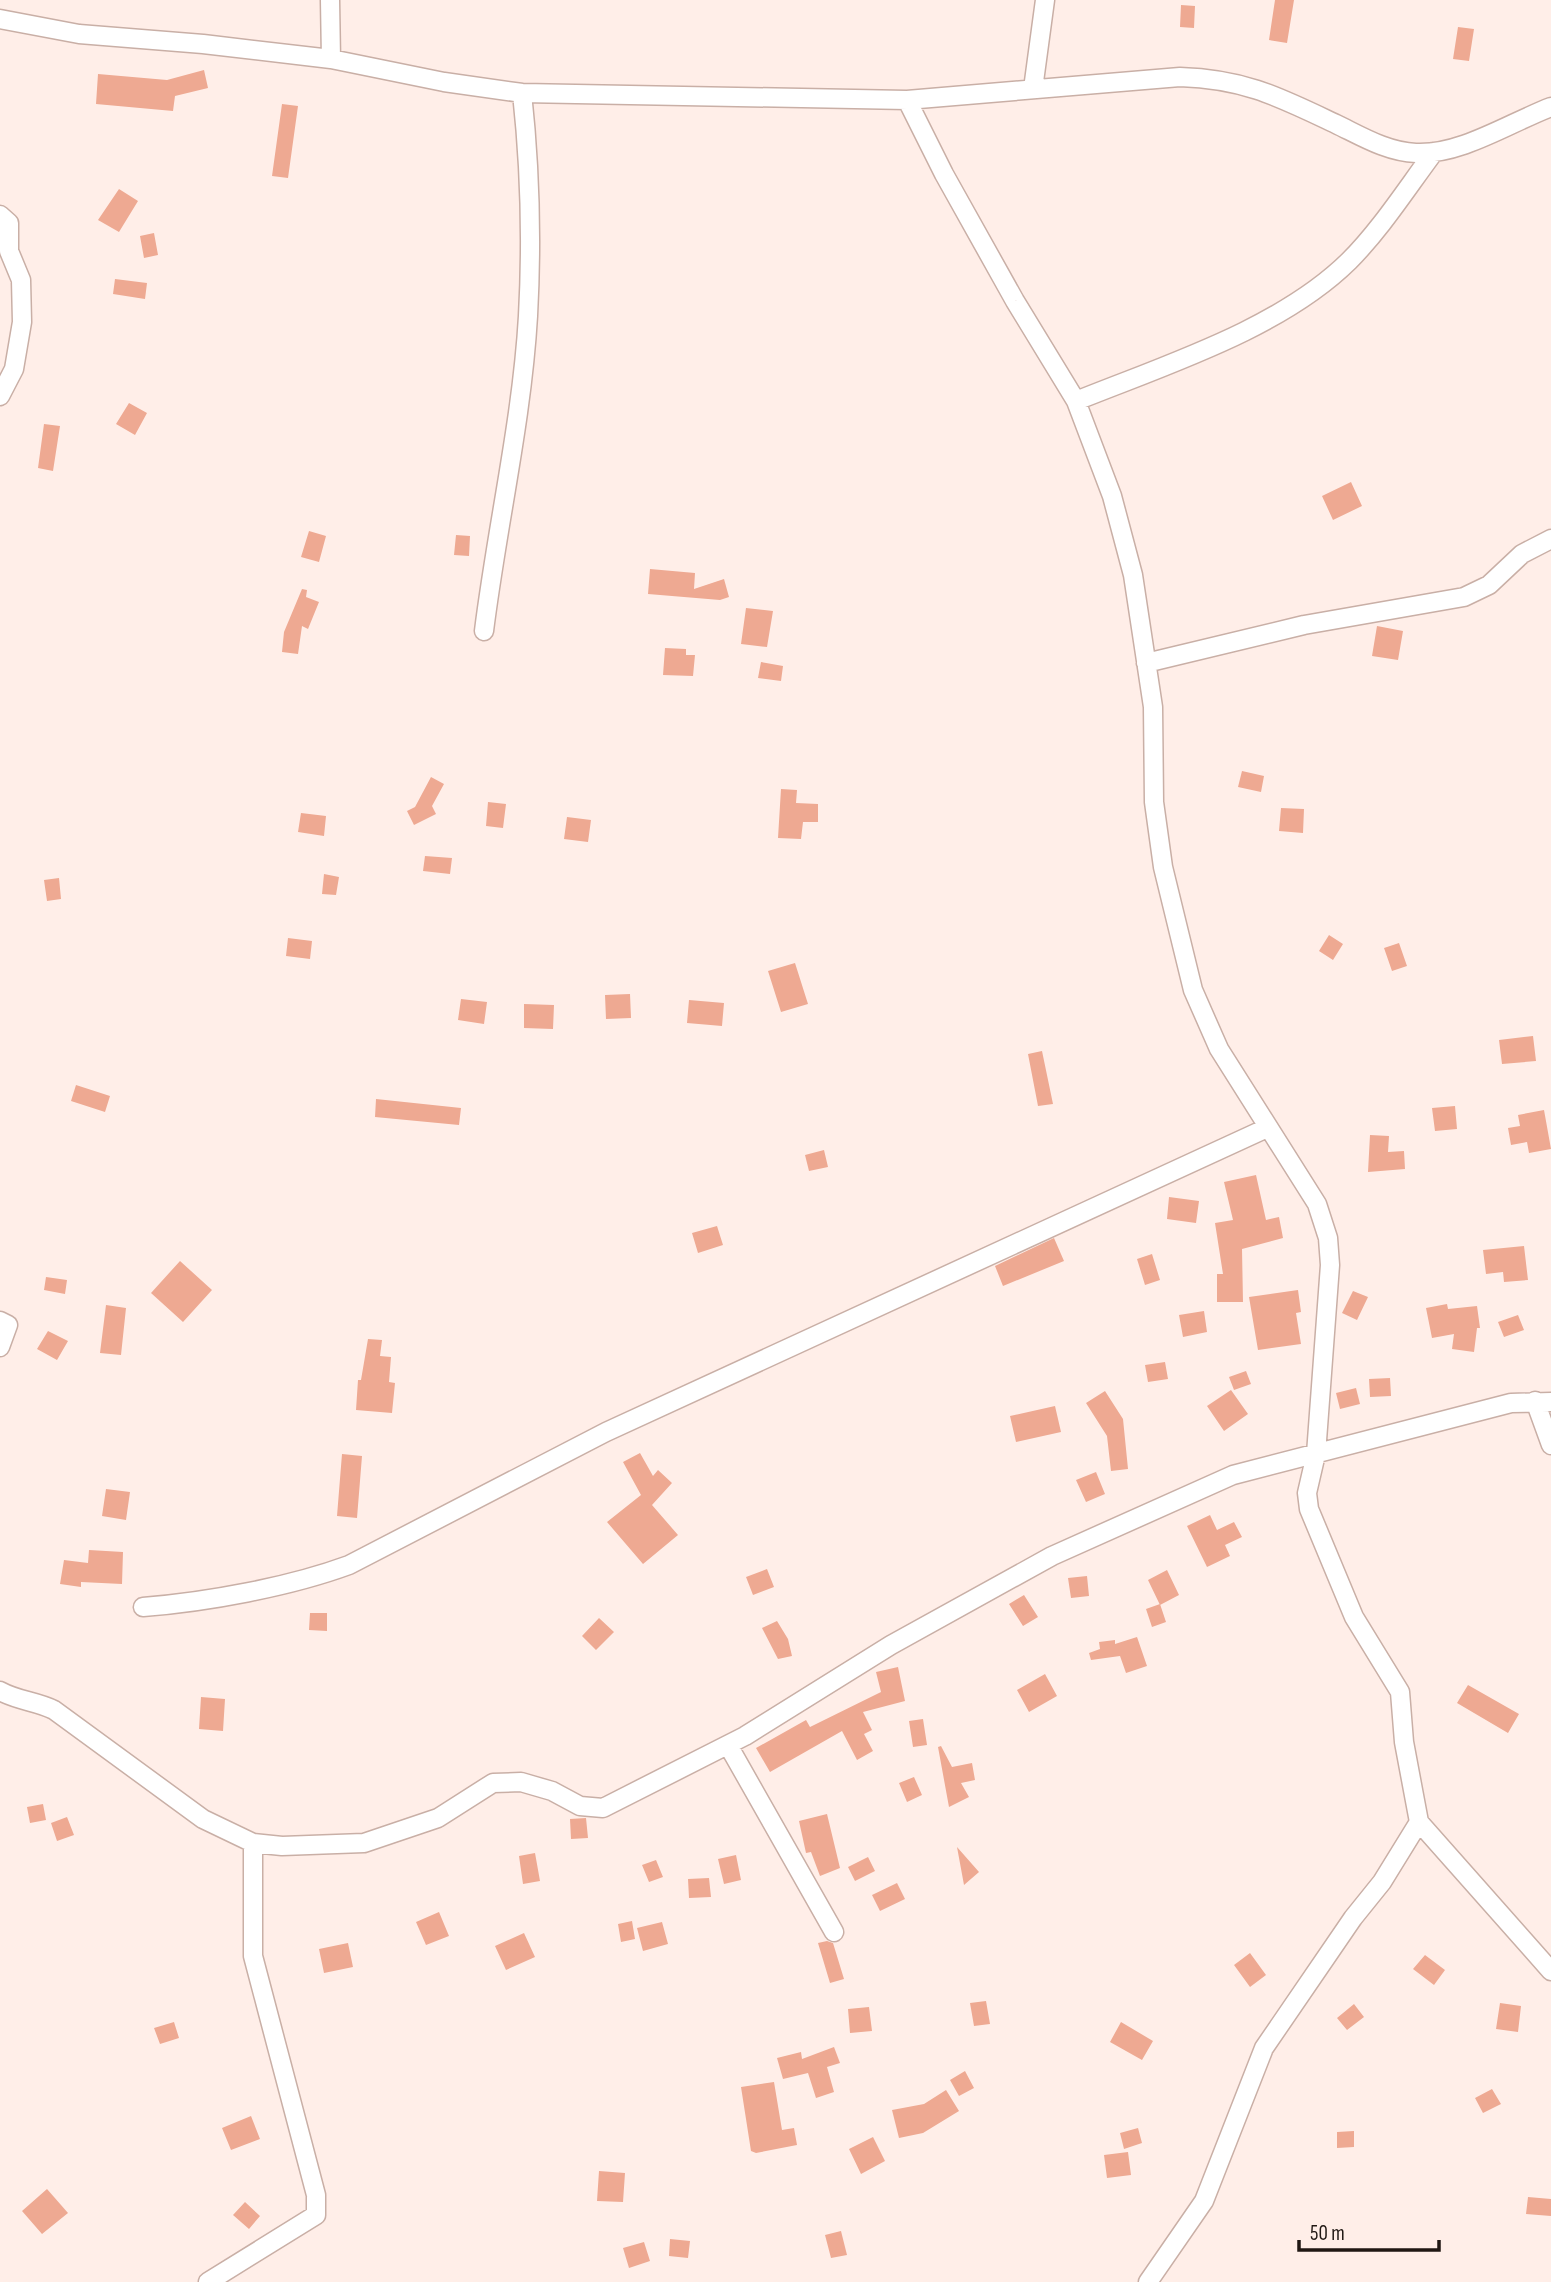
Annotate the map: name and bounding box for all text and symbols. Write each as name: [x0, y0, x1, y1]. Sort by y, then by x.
scale bar: [1299, 2208, 1439, 2252]
text: 50 m: [1310, 2221, 1345, 2246]

